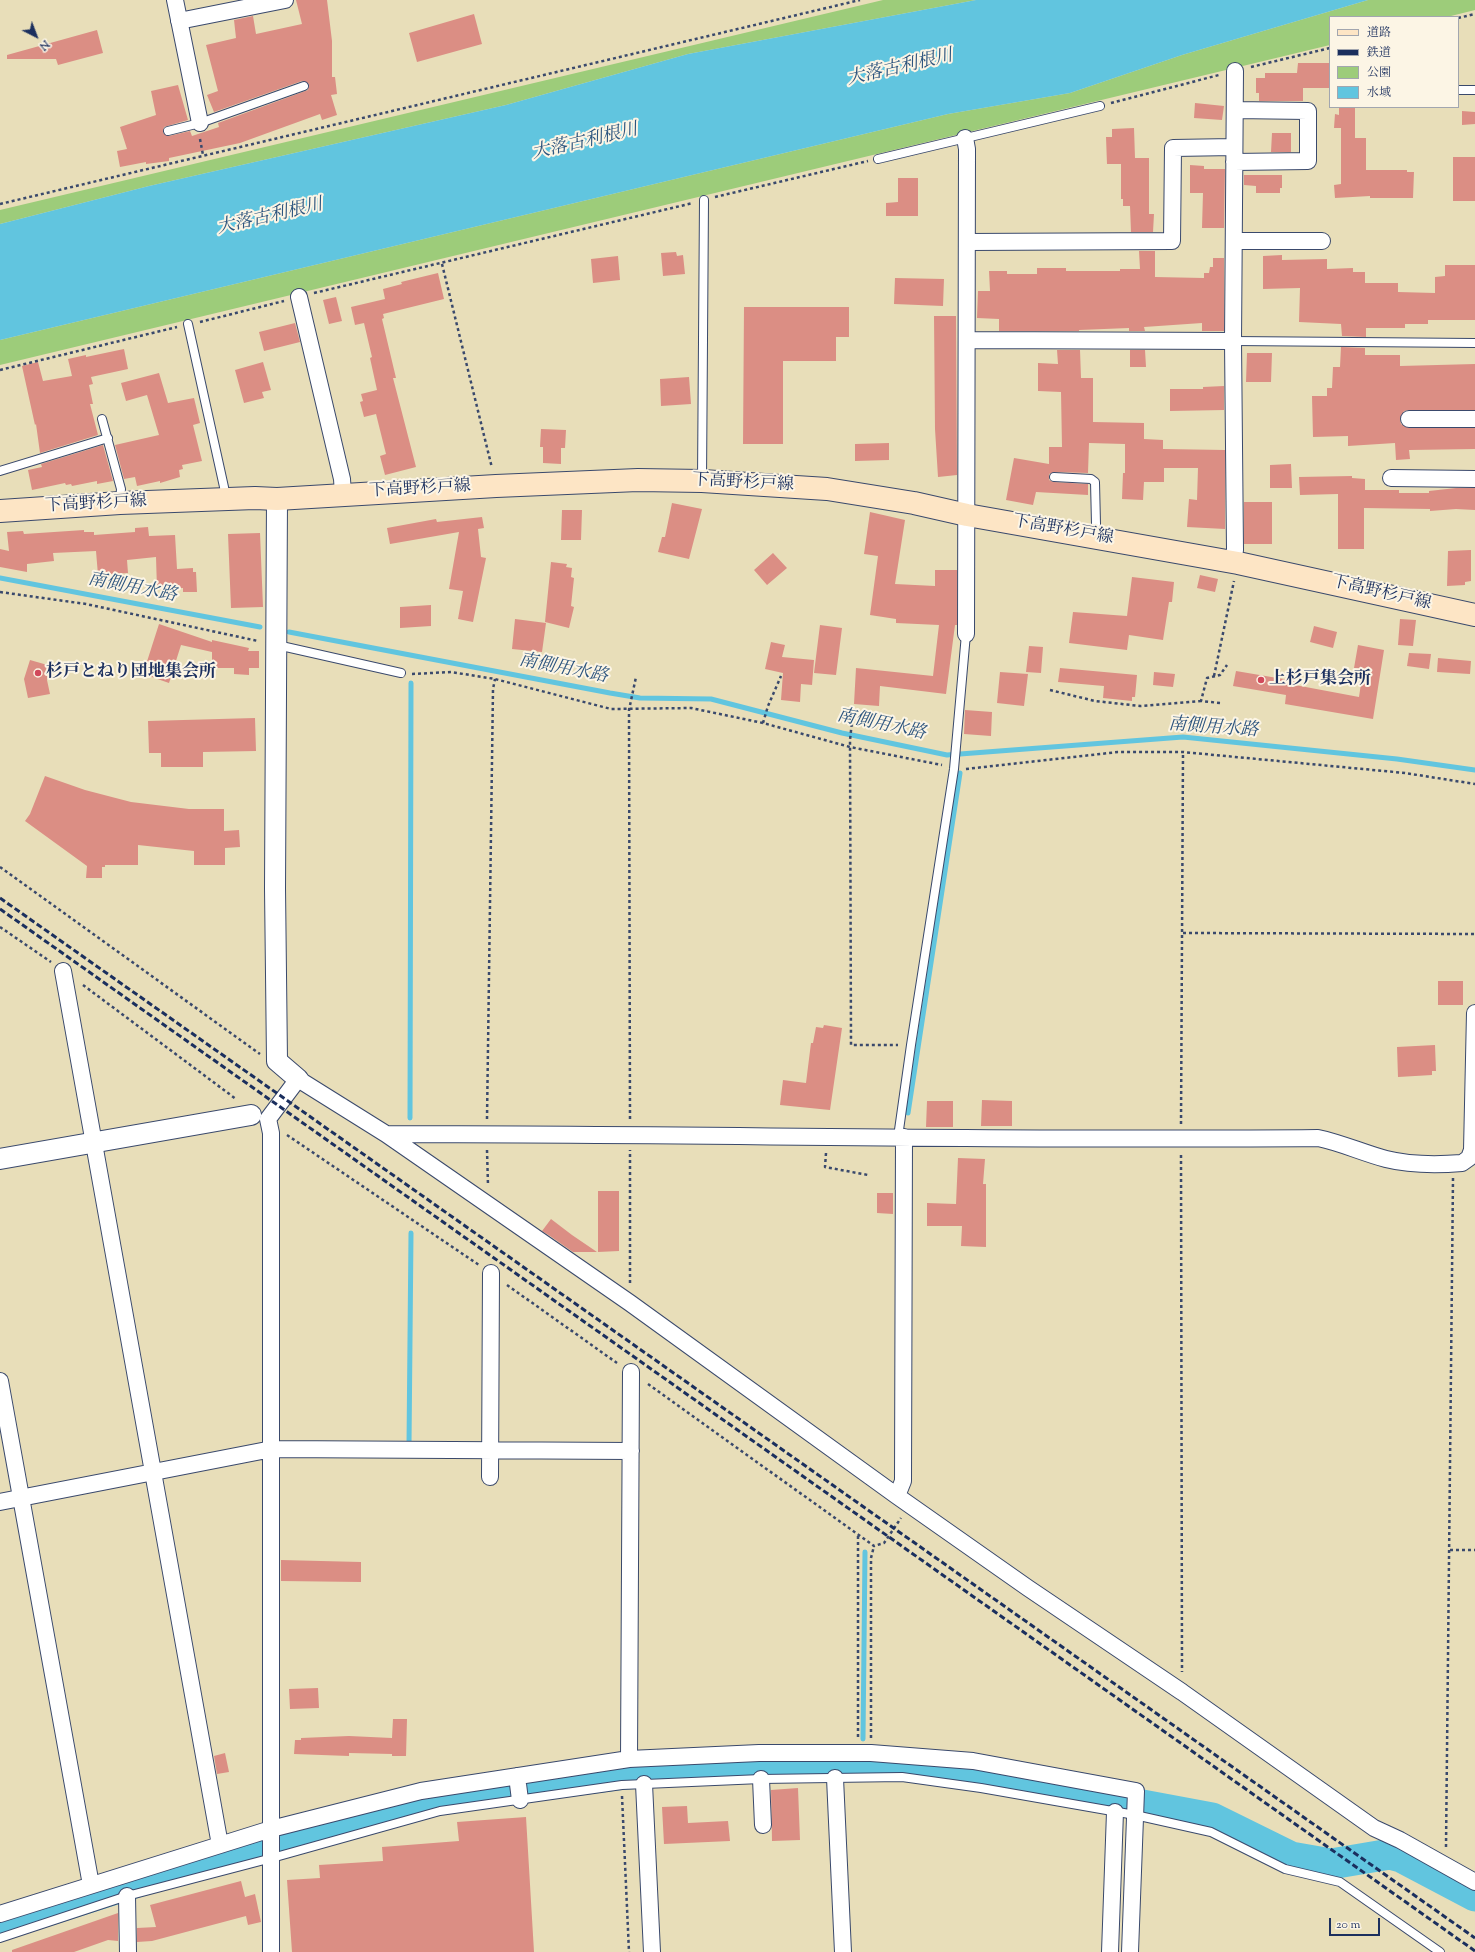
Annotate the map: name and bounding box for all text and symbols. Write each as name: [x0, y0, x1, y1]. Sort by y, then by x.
north arrow: [16, 16, 56, 56]
legend: [1329, 16, 1459, 108]
text: 道路: [1367, 24, 1391, 42]
text: N: [35, 36, 53, 54]
text: 鉄道: [1367, 44, 1391, 62]
water label: 大落古利根川: [845, 46, 955, 92]
text: 公園: [1367, 64, 1391, 82]
text: 水域: [1367, 84, 1391, 102]
water label: 大落古利根川: [530, 120, 640, 166]
water label: 大落古利根川: [215, 195, 325, 241]
street label: 下高野杉戸線: [692, 471, 794, 497]
street label: 下高野杉戸線: [369, 477, 471, 503]
street label: 下高野杉戸線: [45, 492, 147, 518]
street label: 下高野杉戸線: [1011, 512, 1115, 550]
water label: 南側用水路: [86, 570, 178, 608]
street label: 下高野杉戸線: [1329, 573, 1433, 615]
water label: 南側用水路: [517, 651, 609, 689]
place label: 杉戸とねり団地集会所: [46, 663, 216, 683]
marker: 杉戸とねり団地集会所: [33, 668, 43, 678]
place label: 上杉戸集会所: [1269, 670, 1371, 690]
marker: 上杉戸集会所: [1256, 675, 1266, 685]
water label: 南側用水路: [835, 706, 927, 746]
water label: 南側用水路: [1167, 715, 1259, 743]
scale bar: [1331, 1910, 1382, 1936]
text: 20 m: [1336, 1916, 1360, 1934]

